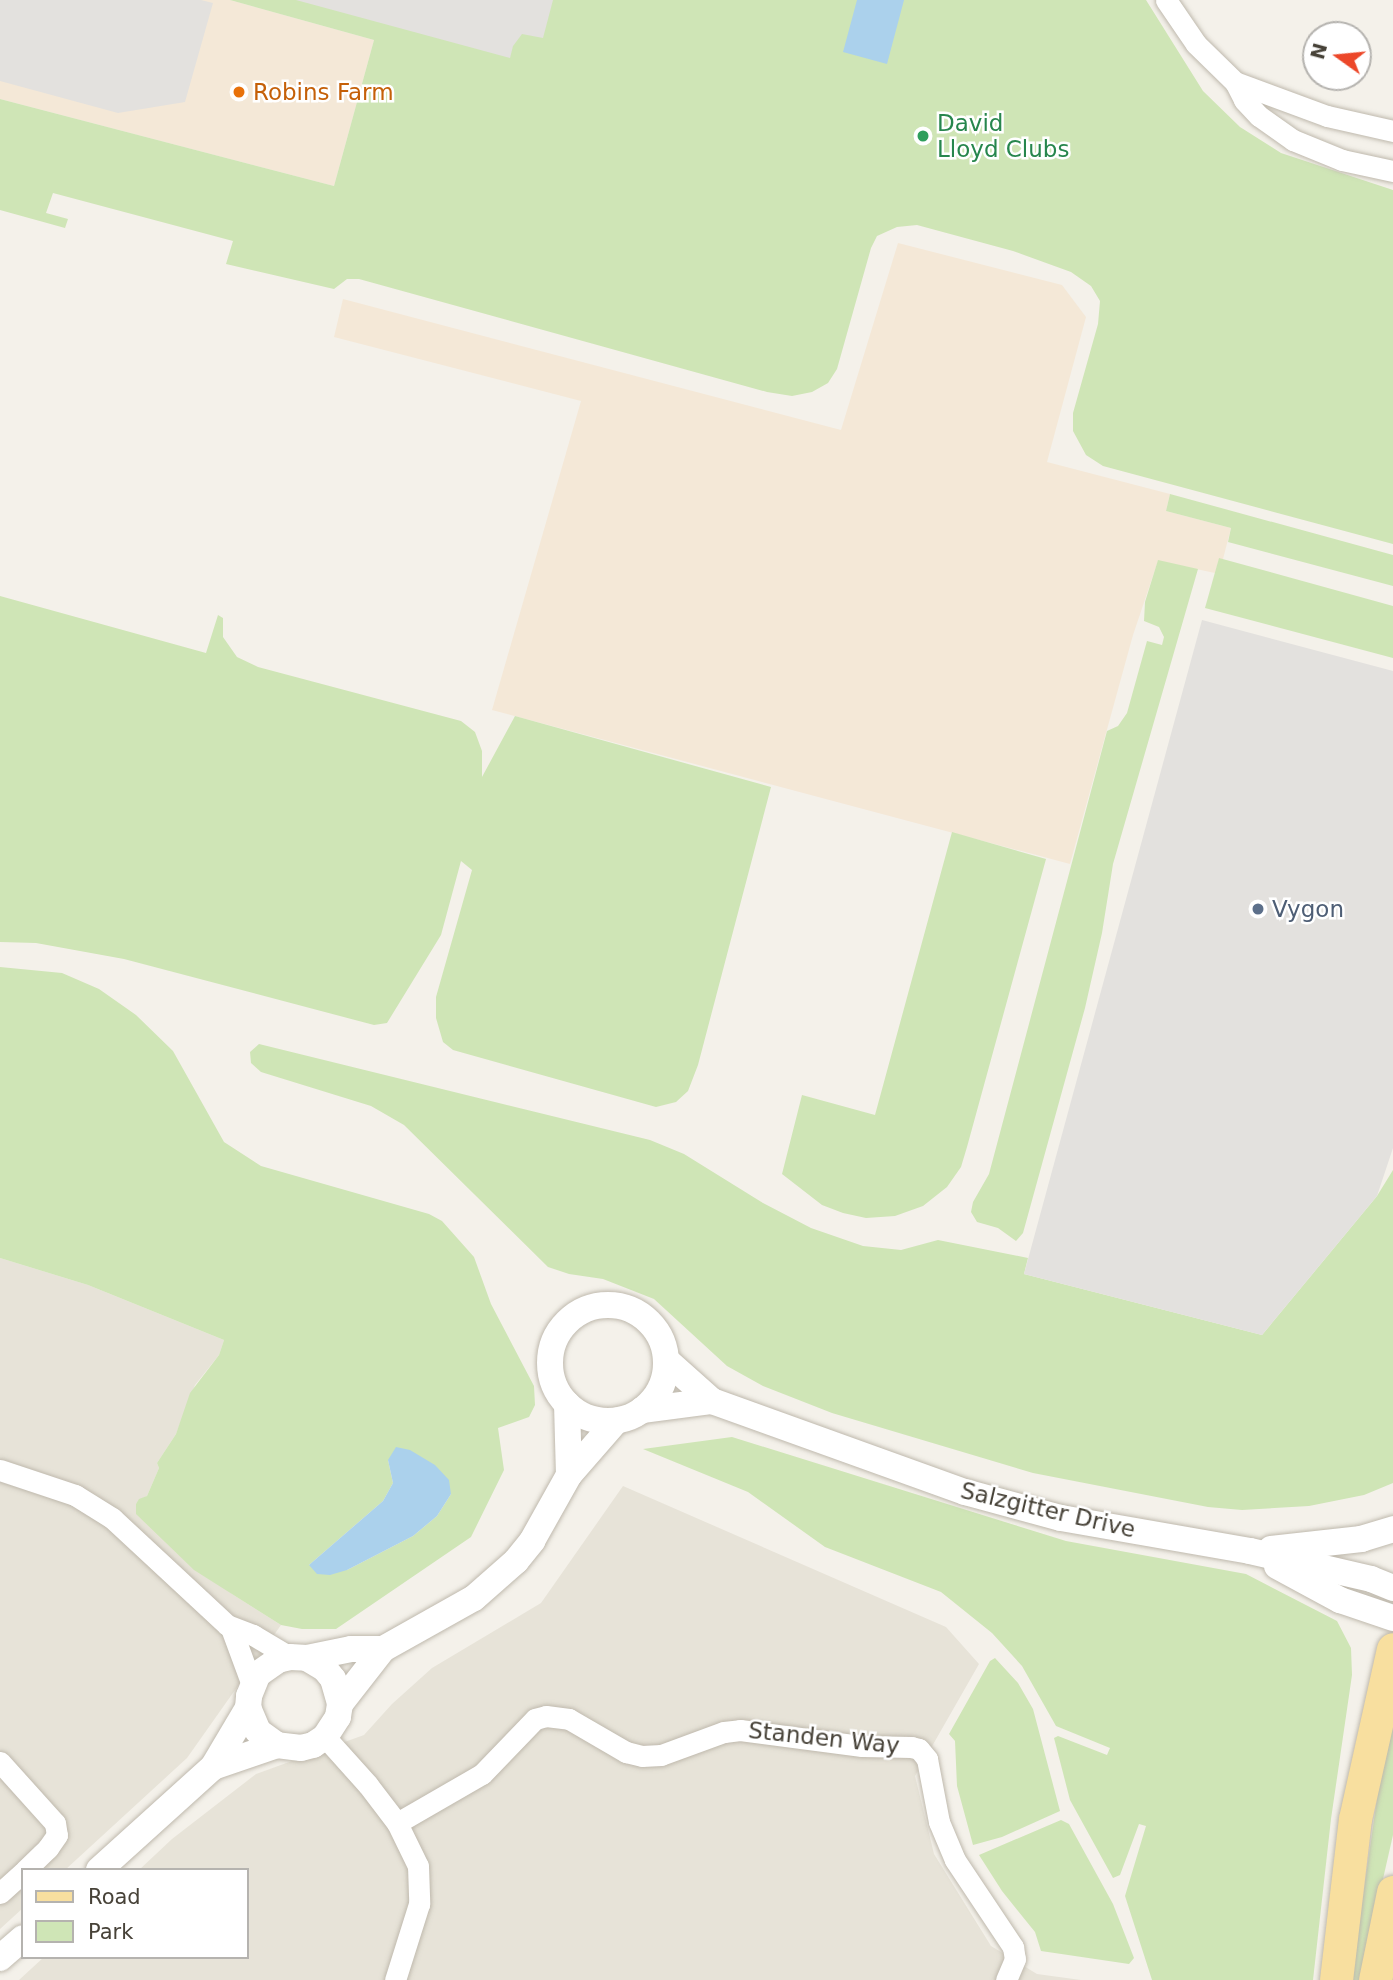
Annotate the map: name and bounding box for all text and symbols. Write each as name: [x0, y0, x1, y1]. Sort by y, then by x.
north arrow: [1302, 21, 1372, 91]
text: N: [1306, 41, 1331, 62]
place label: Robins Farm: [253, 78, 394, 106]
marker: Robins Farm: [231, 84, 247, 100]
place label: David Lloyd Clubs: [937, 109, 1069, 163]
marker: David Lloyd Clubs: [915, 128, 931, 144]
place label: Vygon: [1272, 895, 1344, 923]
marker: Vygon: [1250, 901, 1266, 917]
street label: Salzgitter Drive: [958, 1476, 1138, 1544]
street label: Standen Way: [747, 1716, 901, 1760]
legend: [21, 1868, 248, 1959]
text: Road: [88, 1885, 141, 1909]
text: Park: [88, 1920, 133, 1944]

